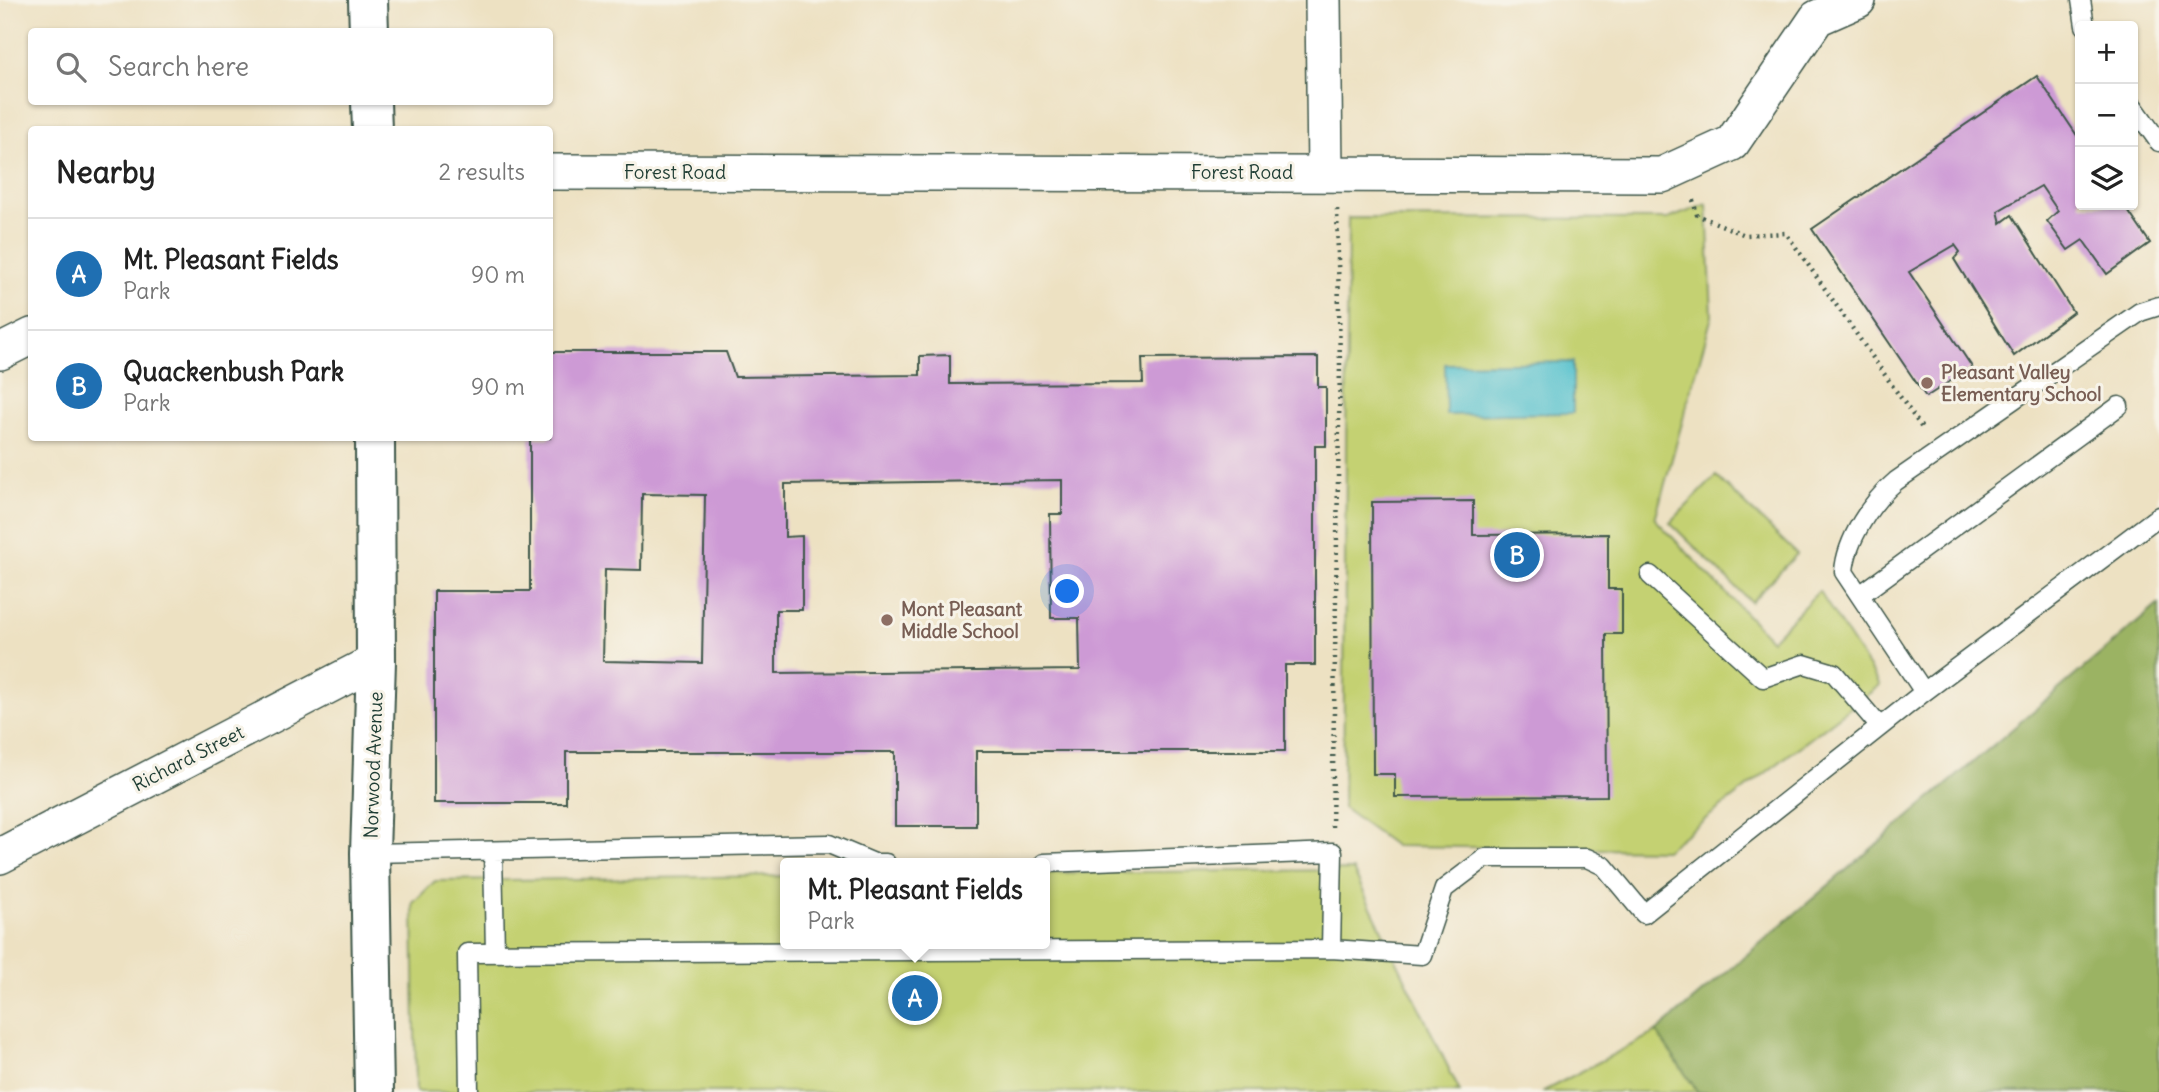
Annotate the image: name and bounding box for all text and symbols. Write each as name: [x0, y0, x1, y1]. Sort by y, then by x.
map controls: [2075, 21, 2138, 210]
button: +: [2075, 21, 2138, 84]
search box: [28, 28, 553, 105]
icon: search: [52, 48, 90, 86]
text: Search here: [108, 50, 249, 83]
button: −: [2075, 84, 2138, 147]
button: layers: [2075, 147, 2138, 210]
text: Nearby: [56, 153, 156, 191]
text: 2 results: [439, 157, 525, 186]
street label: Forest Road: [624, 160, 726, 184]
street label: Forest Road: [1191, 160, 1293, 184]
text: Mt. Pleasant Fields: [123, 243, 339, 276]
text: A: [72, 260, 86, 289]
text: 90 m: [471, 260, 525, 289]
text: Park: [123, 276, 171, 305]
text: Quackenbush Park: [123, 355, 344, 388]
place label: Pleasant Valley Elementary School: [1941, 360, 2102, 406]
text: B: [71, 372, 87, 401]
text: 90 m: [471, 372, 525, 401]
marker: Pleasant Valley Elementary School: [1919, 375, 1935, 391]
text: Park: [123, 388, 171, 417]
pin: B: [1494, 529, 1540, 581]
your location: [1050, 574, 1084, 608]
place label: Mont Pleasant Middle School: [901, 597, 1023, 643]
marker: Mont Pleasant Middle School: [879, 612, 895, 628]
street label: Norwood Avenue: [358, 691, 388, 839]
street label: Richard Street: [128, 720, 248, 796]
popup: [780, 858, 1050, 949]
text: Mt. Pleasant Fields: [807, 873, 1023, 906]
text: Park: [807, 906, 855, 935]
pin: A: [892, 972, 938, 1024]

